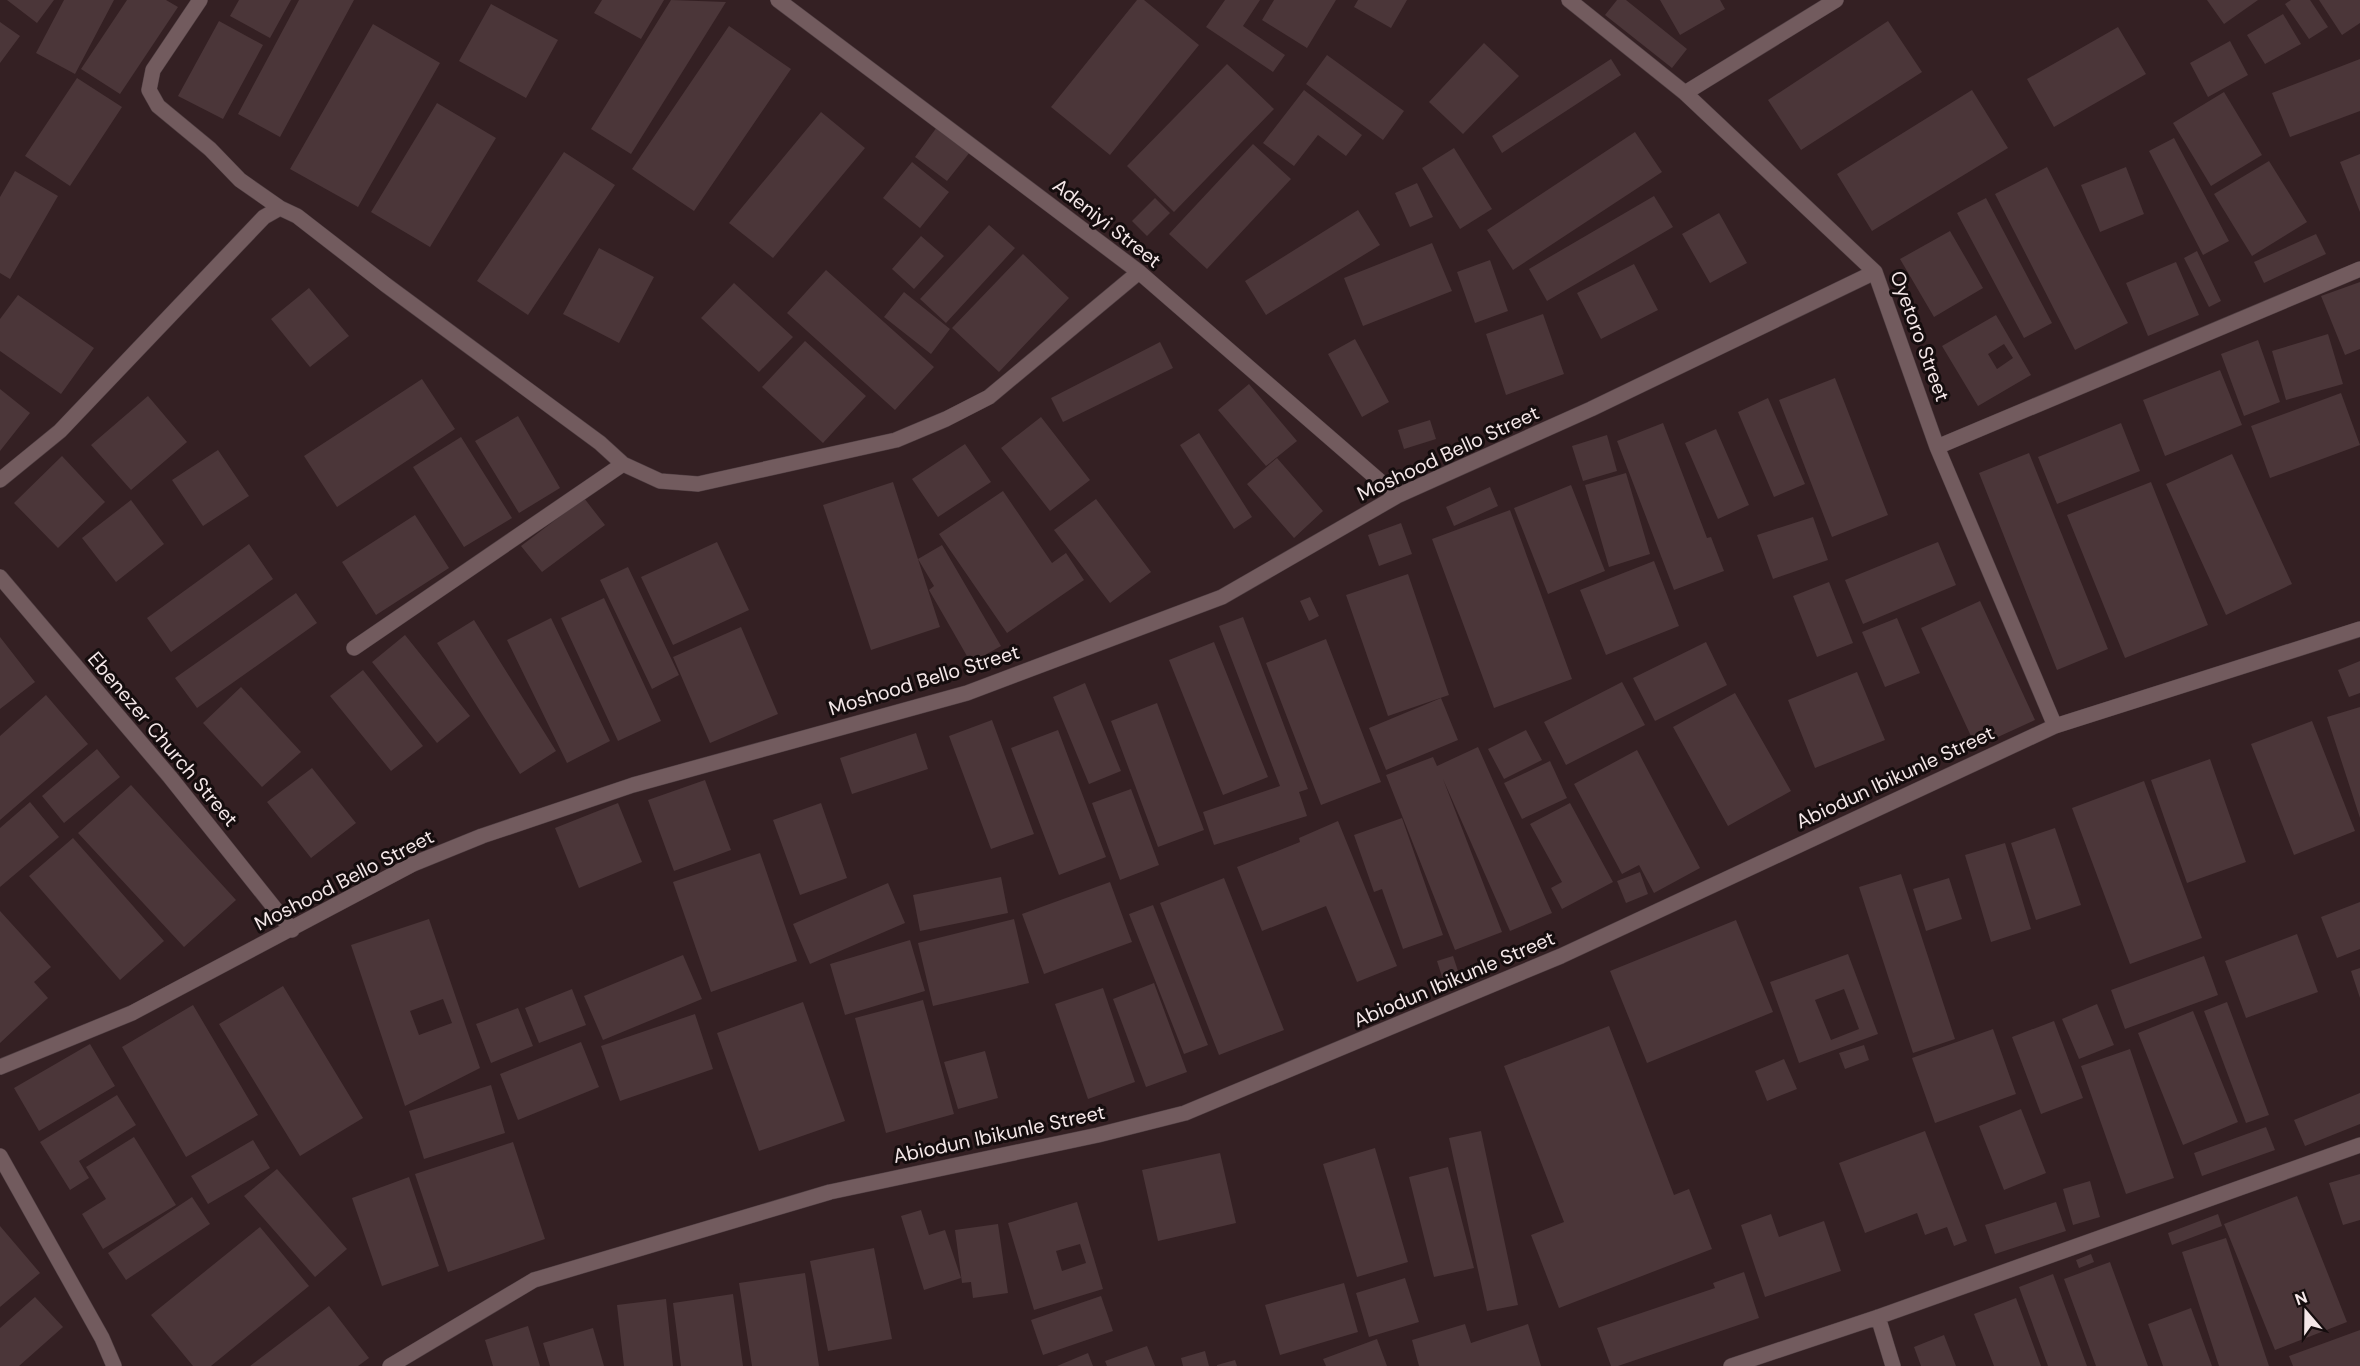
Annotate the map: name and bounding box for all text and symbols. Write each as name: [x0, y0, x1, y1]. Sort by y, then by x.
street label: Adeniyi Street: [1047, 172, 1167, 274]
street label: Oyetoro Street: [1884, 267, 1956, 405]
street label: Moshood Bello Street: [1353, 399, 1543, 507]
street label: Moshood Bello Street: [826, 639, 1023, 721]
street label: Ebenezer Church Street: [82, 646, 244, 832]
street label: Abiodun Ibikunle Street: [1792, 719, 1999, 834]
street label: Moshood Bello Street: [250, 823, 438, 937]
street label: Abiodun Ibikunle Street: [1349, 925, 1559, 1033]
street label: Abiodun Ibikunle Street: [891, 1099, 1108, 1169]
north arrow: [2276, 1282, 2336, 1342]
text: N: [2292, 1287, 2310, 1310]

